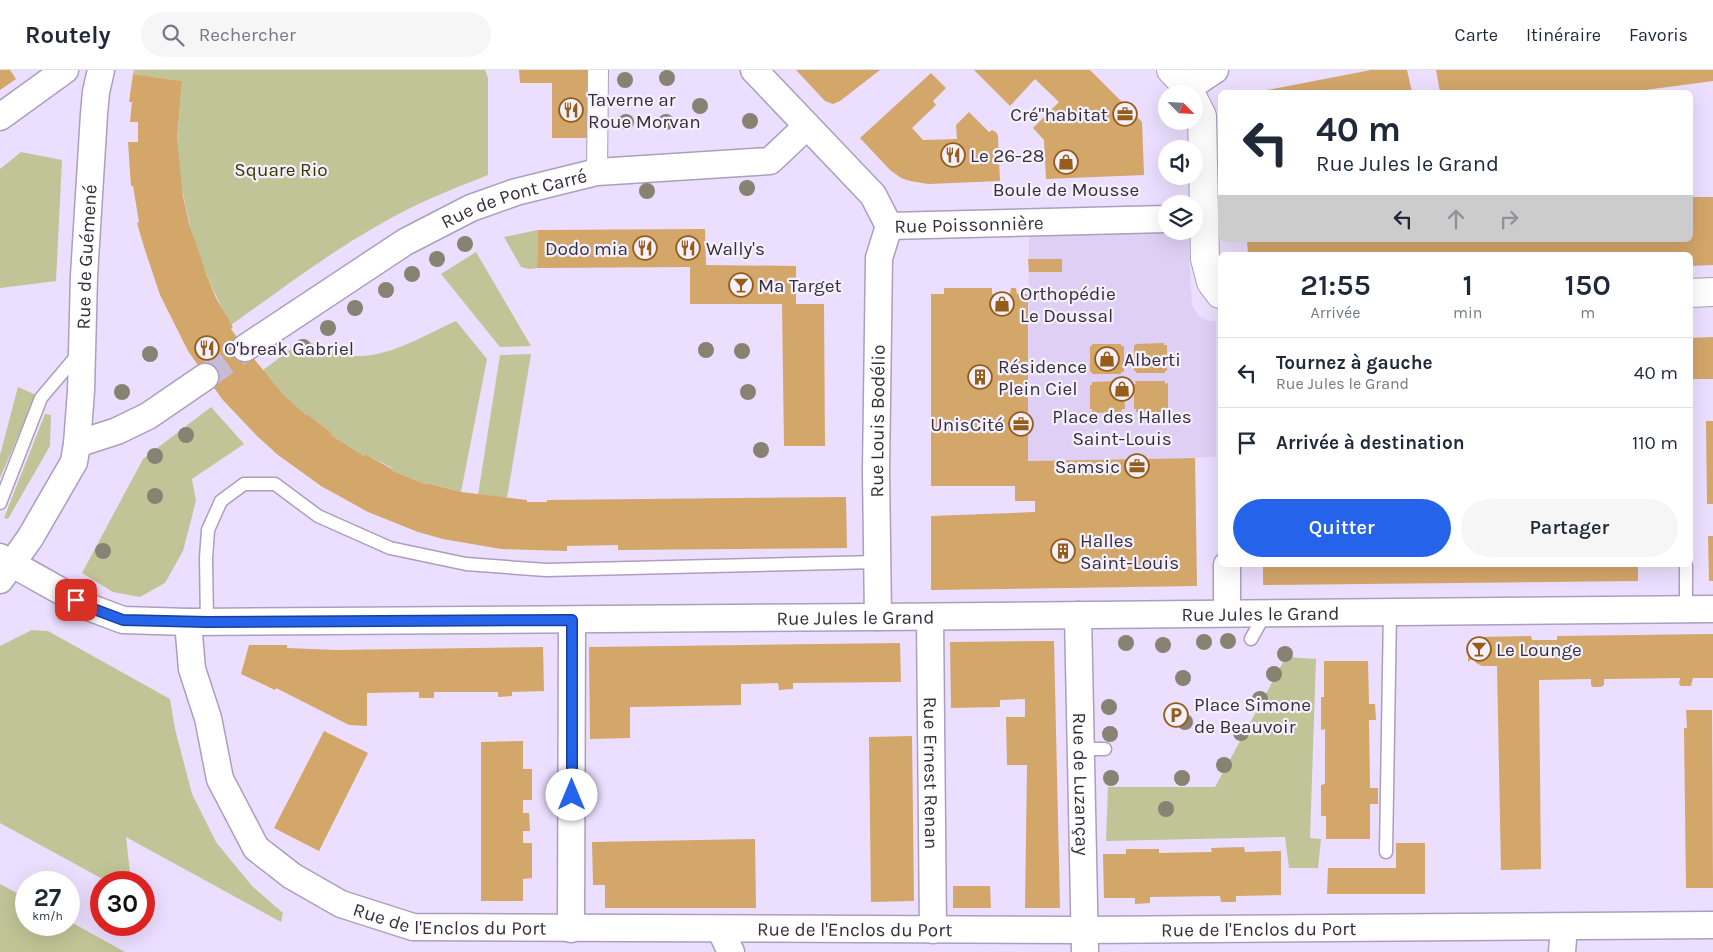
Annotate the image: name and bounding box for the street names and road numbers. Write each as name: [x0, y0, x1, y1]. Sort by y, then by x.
street label: Rue de Pont Carré: [438, 165, 589, 234]
street label: Rue de Guémené: [73, 184, 102, 330]
street label: Rue Poissonnière: [894, 212, 1044, 238]
street label: Rue Louis Bodélio: [866, 344, 890, 498]
street label: Rue Jules le Grand: [1181, 603, 1340, 626]
street label: Rue Jules le Grand: [776, 606, 935, 630]
street label: Rue Ernest Renan: [919, 697, 942, 849]
street label: Rue de Luzançay: [1068, 712, 1093, 856]
street label: Rue de l'Enclos du Port: [350, 899, 546, 940]
street label: Rue de l'Enclos du Port: [1161, 918, 1356, 941]
street label: Rue de l'Enclos du Port: [757, 919, 952, 941]

